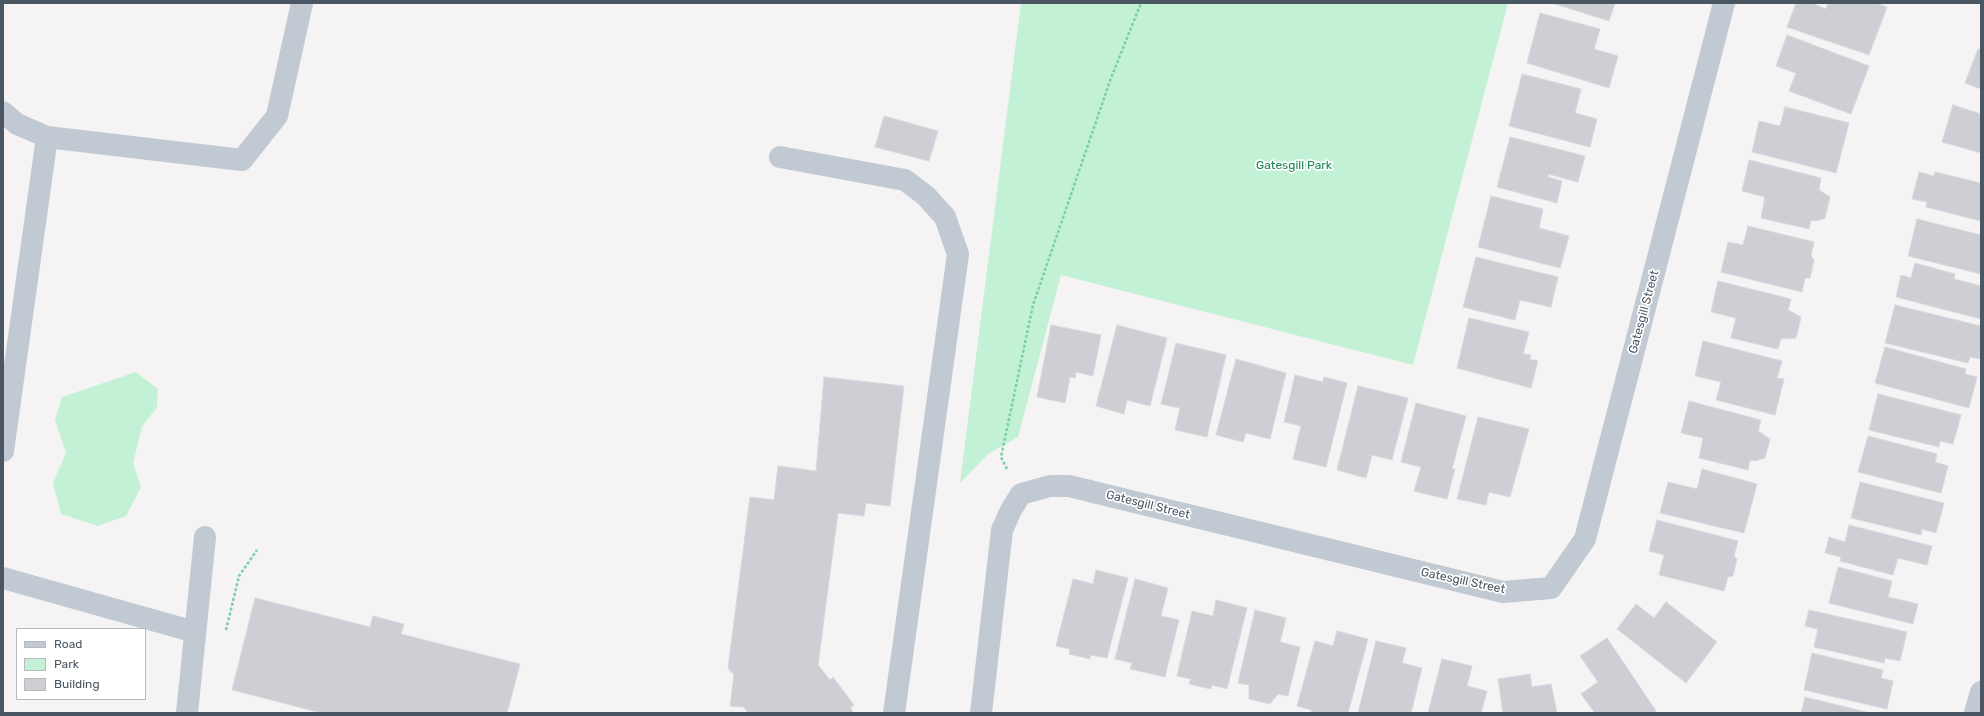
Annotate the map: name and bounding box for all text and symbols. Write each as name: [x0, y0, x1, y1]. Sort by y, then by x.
park label: Gatesgill Park: [1256, 159, 1332, 173]
street label: Gatesgill Street: [1626, 269, 1662, 355]
street label: Gatesgill Street: [1105, 488, 1191, 522]
street label: Gatesgill Street: [1420, 565, 1506, 597]
legend: [16, 628, 146, 700]
text: Road: [54, 637, 82, 651]
text: Park: [54, 657, 79, 671]
text: Building: [54, 677, 100, 691]

